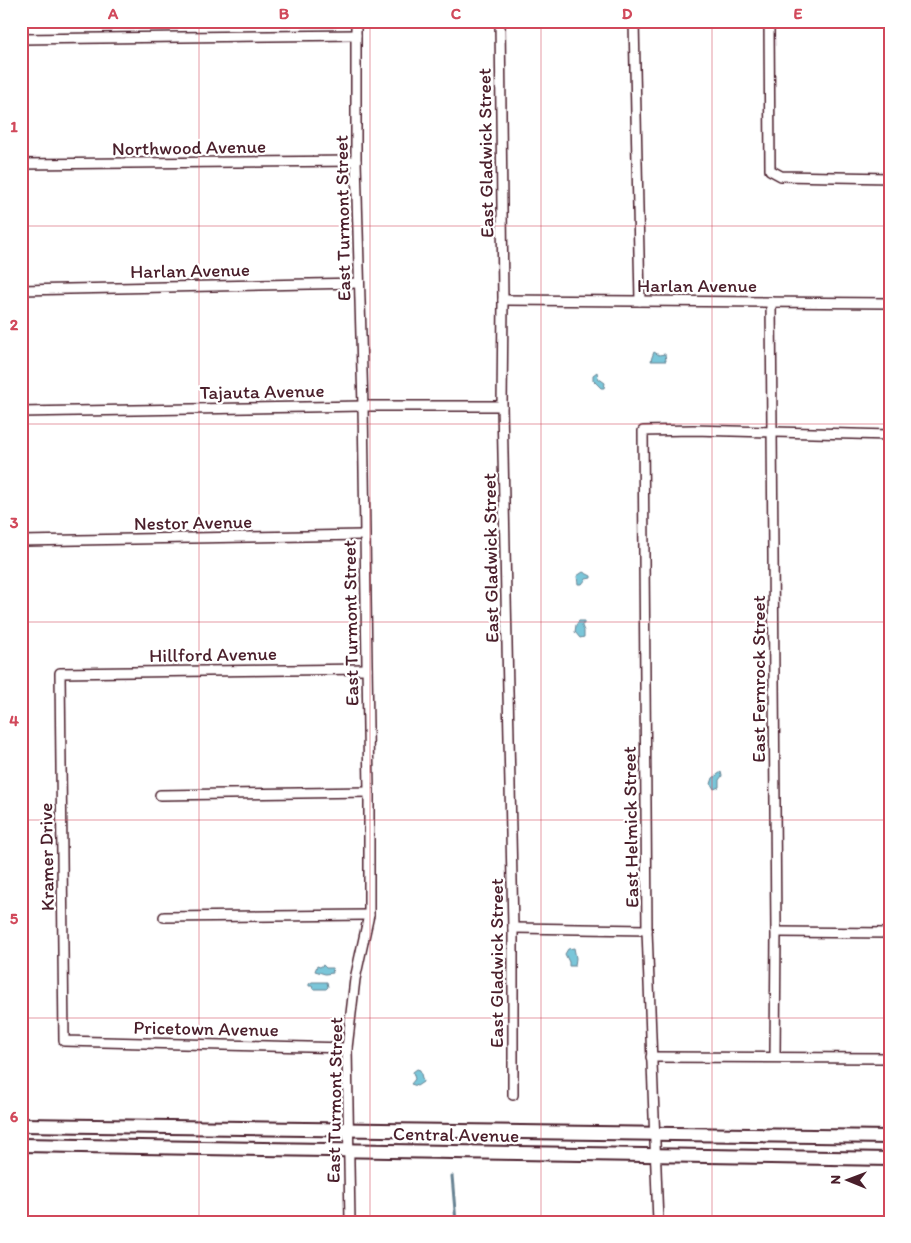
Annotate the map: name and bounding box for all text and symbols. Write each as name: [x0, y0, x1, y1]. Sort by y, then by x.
text: A: [107, 4, 119, 23]
text: B: [279, 4, 290, 23]
text: C: [451, 4, 462, 23]
text: D: [622, 4, 633, 23]
text: E: [794, 4, 803, 23]
street label: East Gladwick Street: [473, 68, 498, 238]
text: 1: [10, 117, 18, 136]
street label: Northwood Avenue: [112, 135, 266, 160]
street label: East Turmont Street: [330, 135, 355, 301]
street label: Harlan Avenue: [130, 258, 250, 283]
street label: Harlan Avenue: [637, 274, 757, 297]
text: 2: [10, 315, 19, 334]
street label: Tajauta Avenue: [199, 379, 325, 404]
street label: East Gladwick Street: [478, 473, 503, 643]
street label: Nestor Avenue: [134, 510, 252, 535]
text: 3: [10, 513, 19, 532]
street label: East Turmont Street: [338, 540, 363, 706]
street label: East Fernrock Street: [747, 595, 770, 763]
street label: Hillford Avenue: [149, 642, 277, 667]
text: 4: [9, 711, 19, 730]
street label: East Helmick Street: [618, 746, 643, 908]
street label: Kramer Drive: [34, 803, 59, 911]
street label: East Gladwick Street: [485, 878, 508, 1048]
text: 5: [10, 909, 19, 928]
street label: Pricetown Avenue: [133, 1016, 279, 1041]
street label: East Turmont Street: [322, 1017, 347, 1183]
text: 6: [10, 1107, 19, 1126]
street label: Central Avenue: [393, 1122, 519, 1147]
north arrow: [824, 1156, 874, 1206]
text: N: [827, 1175, 844, 1185]

